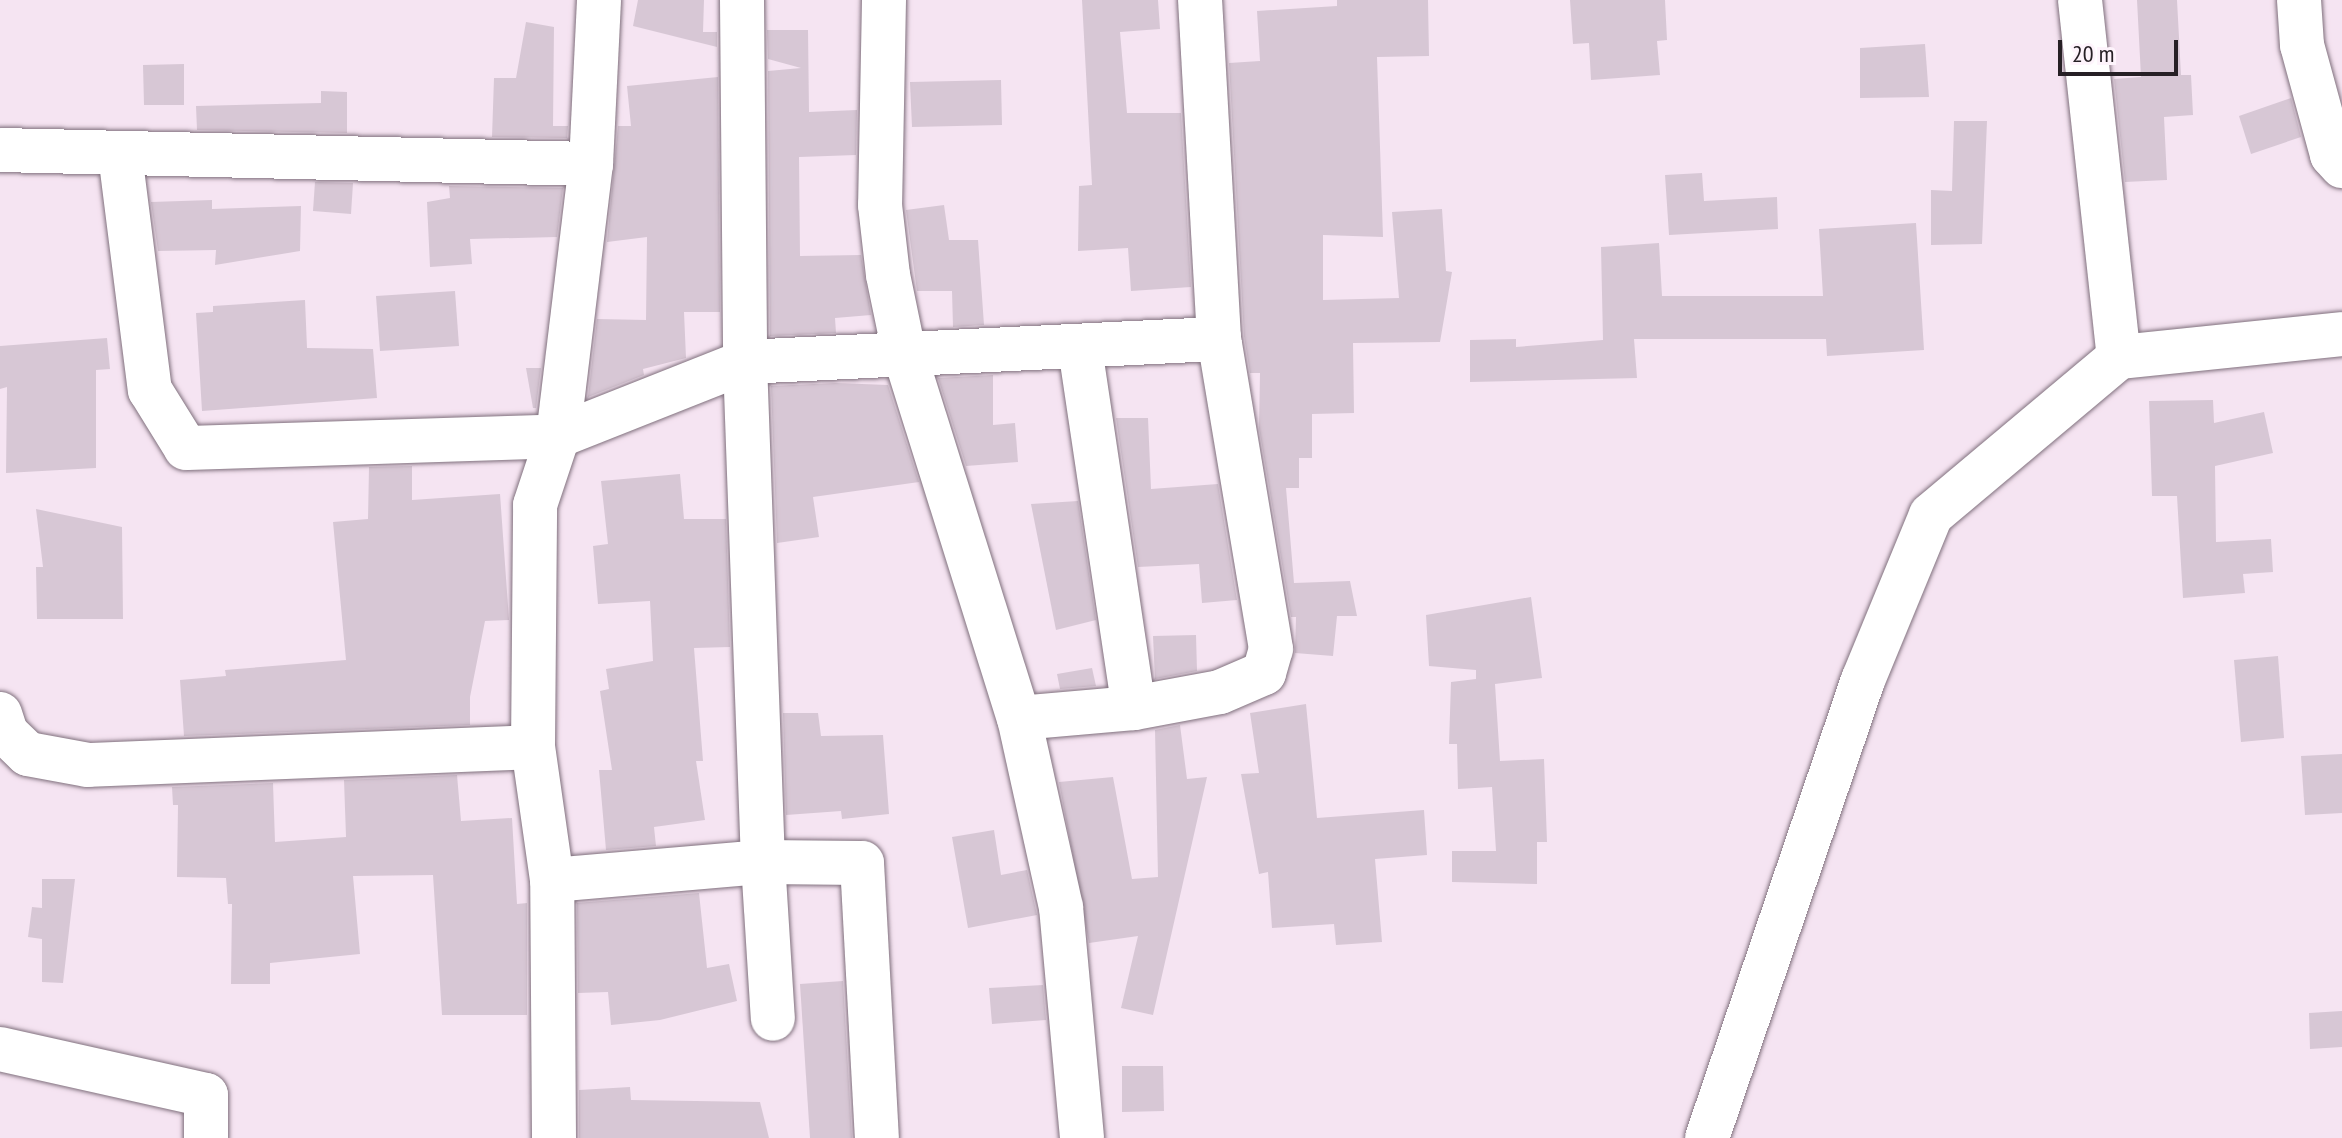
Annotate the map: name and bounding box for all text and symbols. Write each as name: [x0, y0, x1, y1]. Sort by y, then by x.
scale bar: [2062, 24, 2182, 74]
text: 20 m: [2072, 38, 2114, 69]

